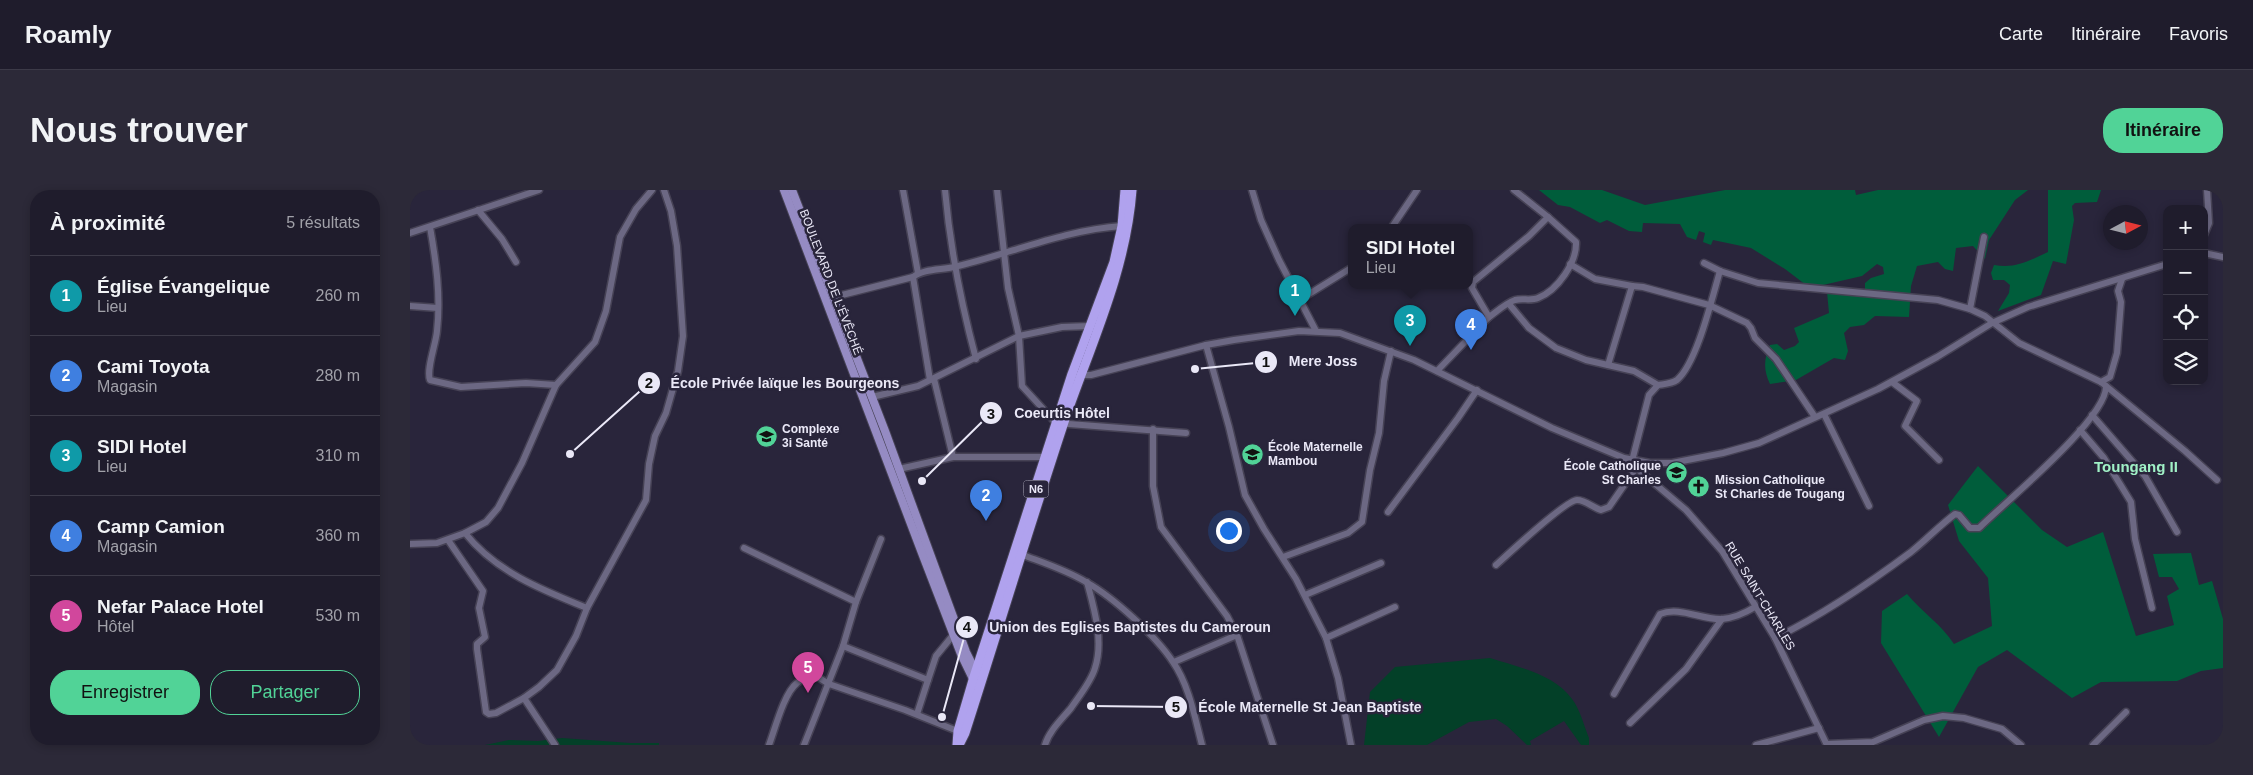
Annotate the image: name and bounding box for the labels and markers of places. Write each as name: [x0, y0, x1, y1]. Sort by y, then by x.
pin: 1: [1279, 275, 1311, 316]
pin: 3: [1394, 305, 1426, 346]
pin: 4: [1455, 309, 1487, 350]
callout: Mere Joss: [1254, 347, 1367, 376]
callout: École Privée laïque les Bourgeons: [636, 369, 910, 398]
callout: Coeurtis Hôtel: [979, 399, 1119, 428]
place label: Complexe 3i Santé: [782, 422, 840, 450]
school or university icon: Complexe 3i Santé: [754, 424, 778, 448]
place label: École Maternelle Mambou: [1268, 439, 1363, 468]
school or university icon: École Maternelle Mambou: [1240, 442, 1264, 466]
place label: École Catholique St Charles: [1564, 458, 1661, 487]
school or university icon: École Catholique St Charles: [1665, 461, 1689, 485]
place label: Mission Catholique St Charles de Tougang: [1715, 473, 1845, 501]
church icon: Mission Catholique St Charles de Tougang: [1687, 475, 1711, 499]
pin: 2: [970, 480, 1002, 521]
callout: Union des Eglises Baptistes du Cameroun: [954, 612, 1281, 641]
pin: 5: [792, 652, 824, 693]
callout: École Maternelle St Jean Baptiste: [1164, 693, 1432, 722]

